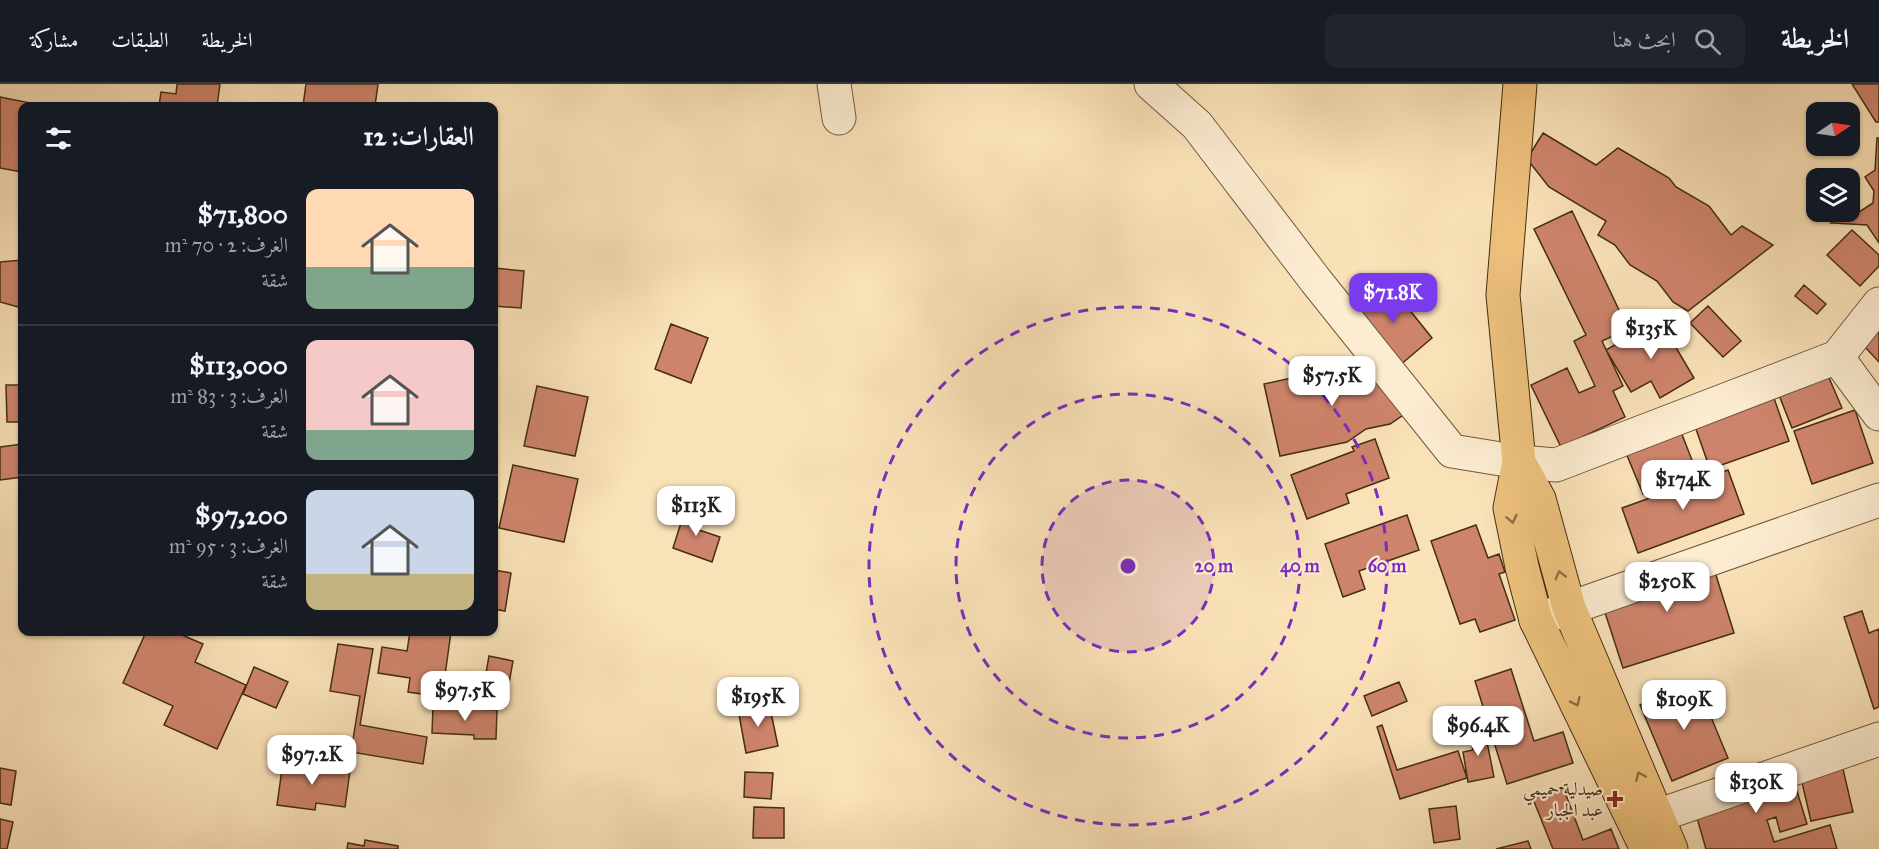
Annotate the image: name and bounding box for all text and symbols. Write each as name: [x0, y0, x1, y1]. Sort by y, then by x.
search box: [1325, 14, 1745, 68]
text: الخريطة: [1781, 21, 1849, 56]
icon: search: [1691, 25, 1724, 58]
text: ابحث هنا: [1612, 26, 1676, 53]
text: مشاركة: [30, 27, 78, 53]
text: الطبقات: [111, 27, 168, 53]
text: الخريطة: [201, 27, 253, 53]
north arrow: [1806, 102, 1860, 156]
map controls: [1806, 102, 1860, 222]
text: العقارات: 12: [363, 120, 474, 152]
icon: filters: [42, 122, 75, 155]
button: layers: [1806, 168, 1860, 222]
text: $71,800: [197, 198, 288, 230]
icon: home: [354, 213, 426, 285]
text: الغرف: 2 · 70 m²: [165, 233, 288, 257]
text: شقة: [262, 268, 288, 292]
pin: $71.8K: [1344, 273, 1442, 324]
text: $71.8K: [1363, 280, 1423, 304]
pin: $135K: [1609, 309, 1693, 360]
text: $135K: [1625, 316, 1677, 340]
text: $113,000: [189, 349, 288, 381]
pin: $57.5K: [1283, 356, 1381, 407]
text: $57.5K: [1302, 363, 1362, 387]
icon: home: [354, 364, 426, 436]
text: الغرف: 3 · 83 m²: [170, 384, 288, 408]
text: شقة: [262, 419, 288, 443]
pin: $174K: [1641, 460, 1725, 511]
text: $174K: [1655, 467, 1711, 491]
pin: $113K: [654, 486, 738, 537]
text: $113K: [671, 493, 721, 517]
text: $97,200: [195, 499, 288, 531]
icon: home: [354, 514, 426, 586]
one-way arrow: [1505, 514, 1518, 524]
text: الغرف: 3 · 95 m²: [169, 534, 288, 558]
text: 20 m: [1195, 555, 1234, 577]
text: 40 m: [1280, 555, 1321, 578]
text: 60 m: [1368, 555, 1407, 577]
centre of rings: [1118, 556, 1138, 576]
pin: $250K: [1625, 562, 1709, 613]
text: شقة: [262, 569, 288, 593]
text: $250K: [1639, 569, 1695, 593]
one-way arrow: [1555, 571, 1567, 581]
pin: $97.5K: [416, 671, 514, 722]
pin: $195K: [716, 677, 800, 728]
text: $97.5K: [435, 678, 495, 702]
pin: $109K: [1642, 680, 1726, 731]
text: $195K: [731, 684, 785, 708]
text: $109K: [1656, 687, 1712, 711]
one-way arrow: [1568, 696, 1580, 707]
pin: $96.4K: [1429, 706, 1527, 757]
text: $96.4K: [1447, 713, 1509, 737]
pin: $97.2K: [263, 735, 361, 786]
text: $97.2K: [281, 742, 343, 766]
pin: $130K: [1714, 763, 1798, 814]
text: $130K: [1729, 770, 1783, 794]
one-way arrow: [1635, 771, 1647, 782]
place label: صيدلية حميمي عبد الجبار: [1523, 778, 1603, 821]
marker: صيدلية حميمي عبد الجبار: [1608, 792, 1622, 806]

